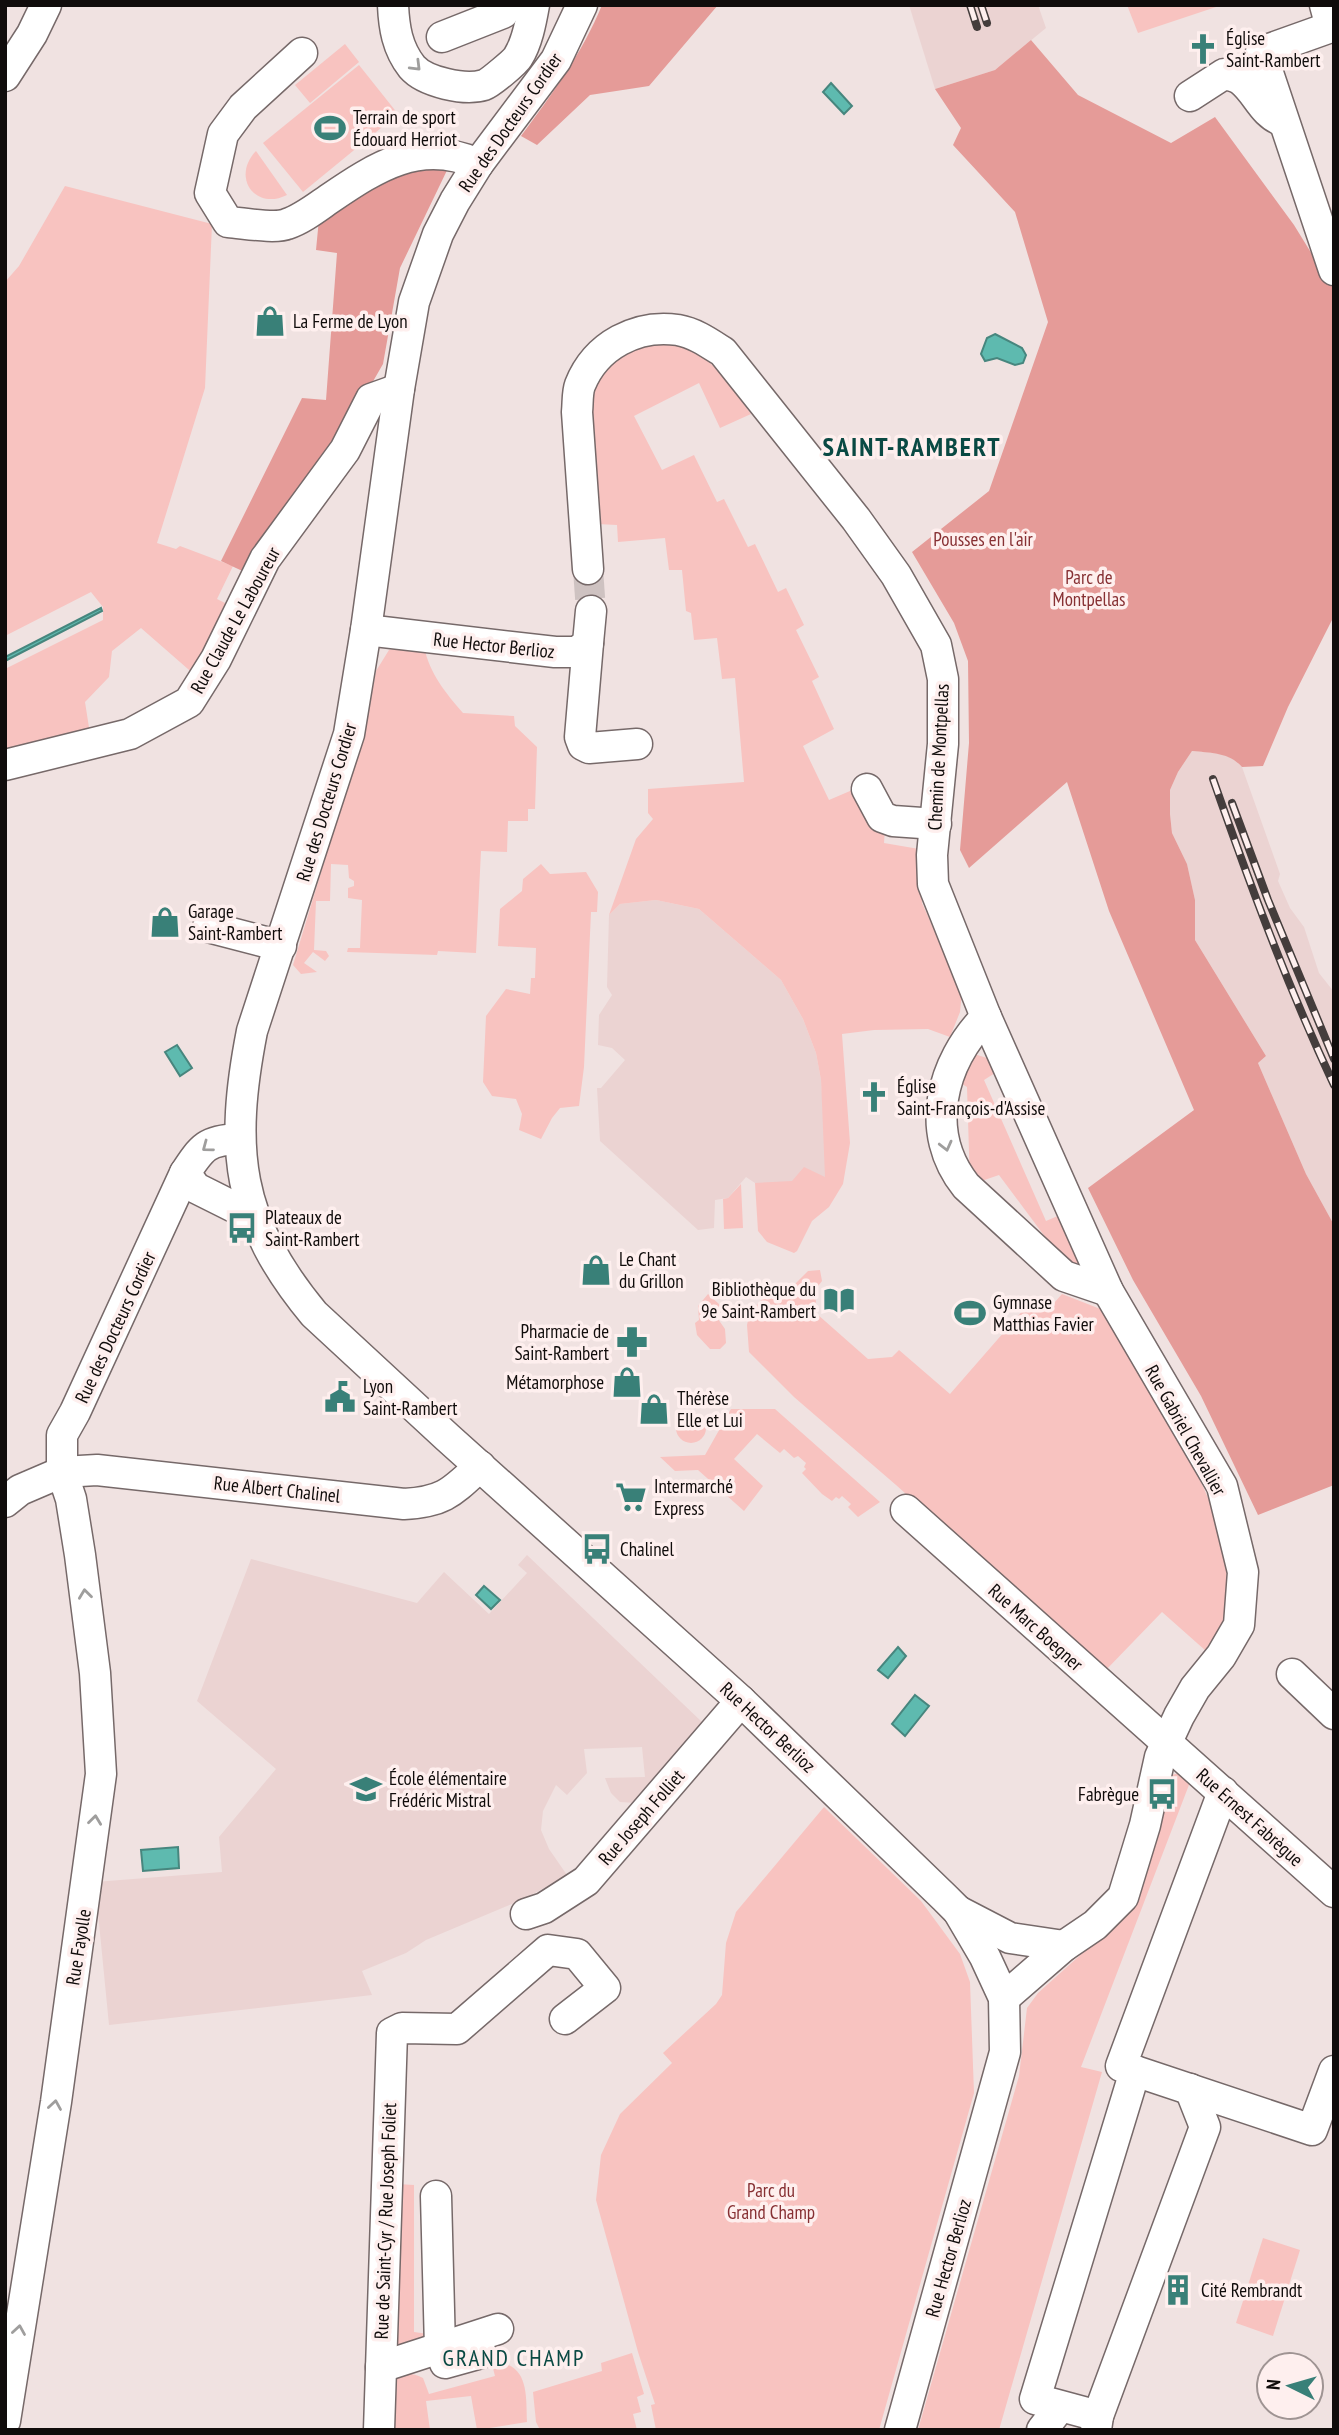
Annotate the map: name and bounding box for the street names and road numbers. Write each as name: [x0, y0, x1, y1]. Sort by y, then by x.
street label: Rue des Docteurs Cordier: [453, 47, 567, 196]
street label: Rue Claude Le Laboureur: [185, 542, 286, 697]
street label: Rue Hector Berlioz: [432, 627, 556, 663]
street label: Chemin de Montpellas: [922, 683, 954, 831]
street label: Rue des Docteurs Cordier: [290, 719, 362, 884]
street label: Rue des Docteurs Cordier: [69, 1247, 161, 1407]
street label: Rue Gabriel Chevallier: [1140, 1360, 1232, 1500]
street label: Rue Albert Chalinel: [213, 1470, 342, 1508]
street label: Rue Marc Boegner: [984, 1578, 1089, 1676]
street label: Rue Hector Berlioz: [715, 1677, 821, 1777]
street label: Rue Ernest Fabrègue: [1192, 1763, 1308, 1871]
street label: Rue Joseph Folliet: [593, 1764, 690, 1870]
street label: Rue Fayolle: [60, 1907, 96, 1987]
street label: Rue de Saint-Cyr / Rue Joseph Foliet: [369, 2102, 401, 2340]
street label: Rue Hector Berlioz: [920, 2196, 976, 2320]

